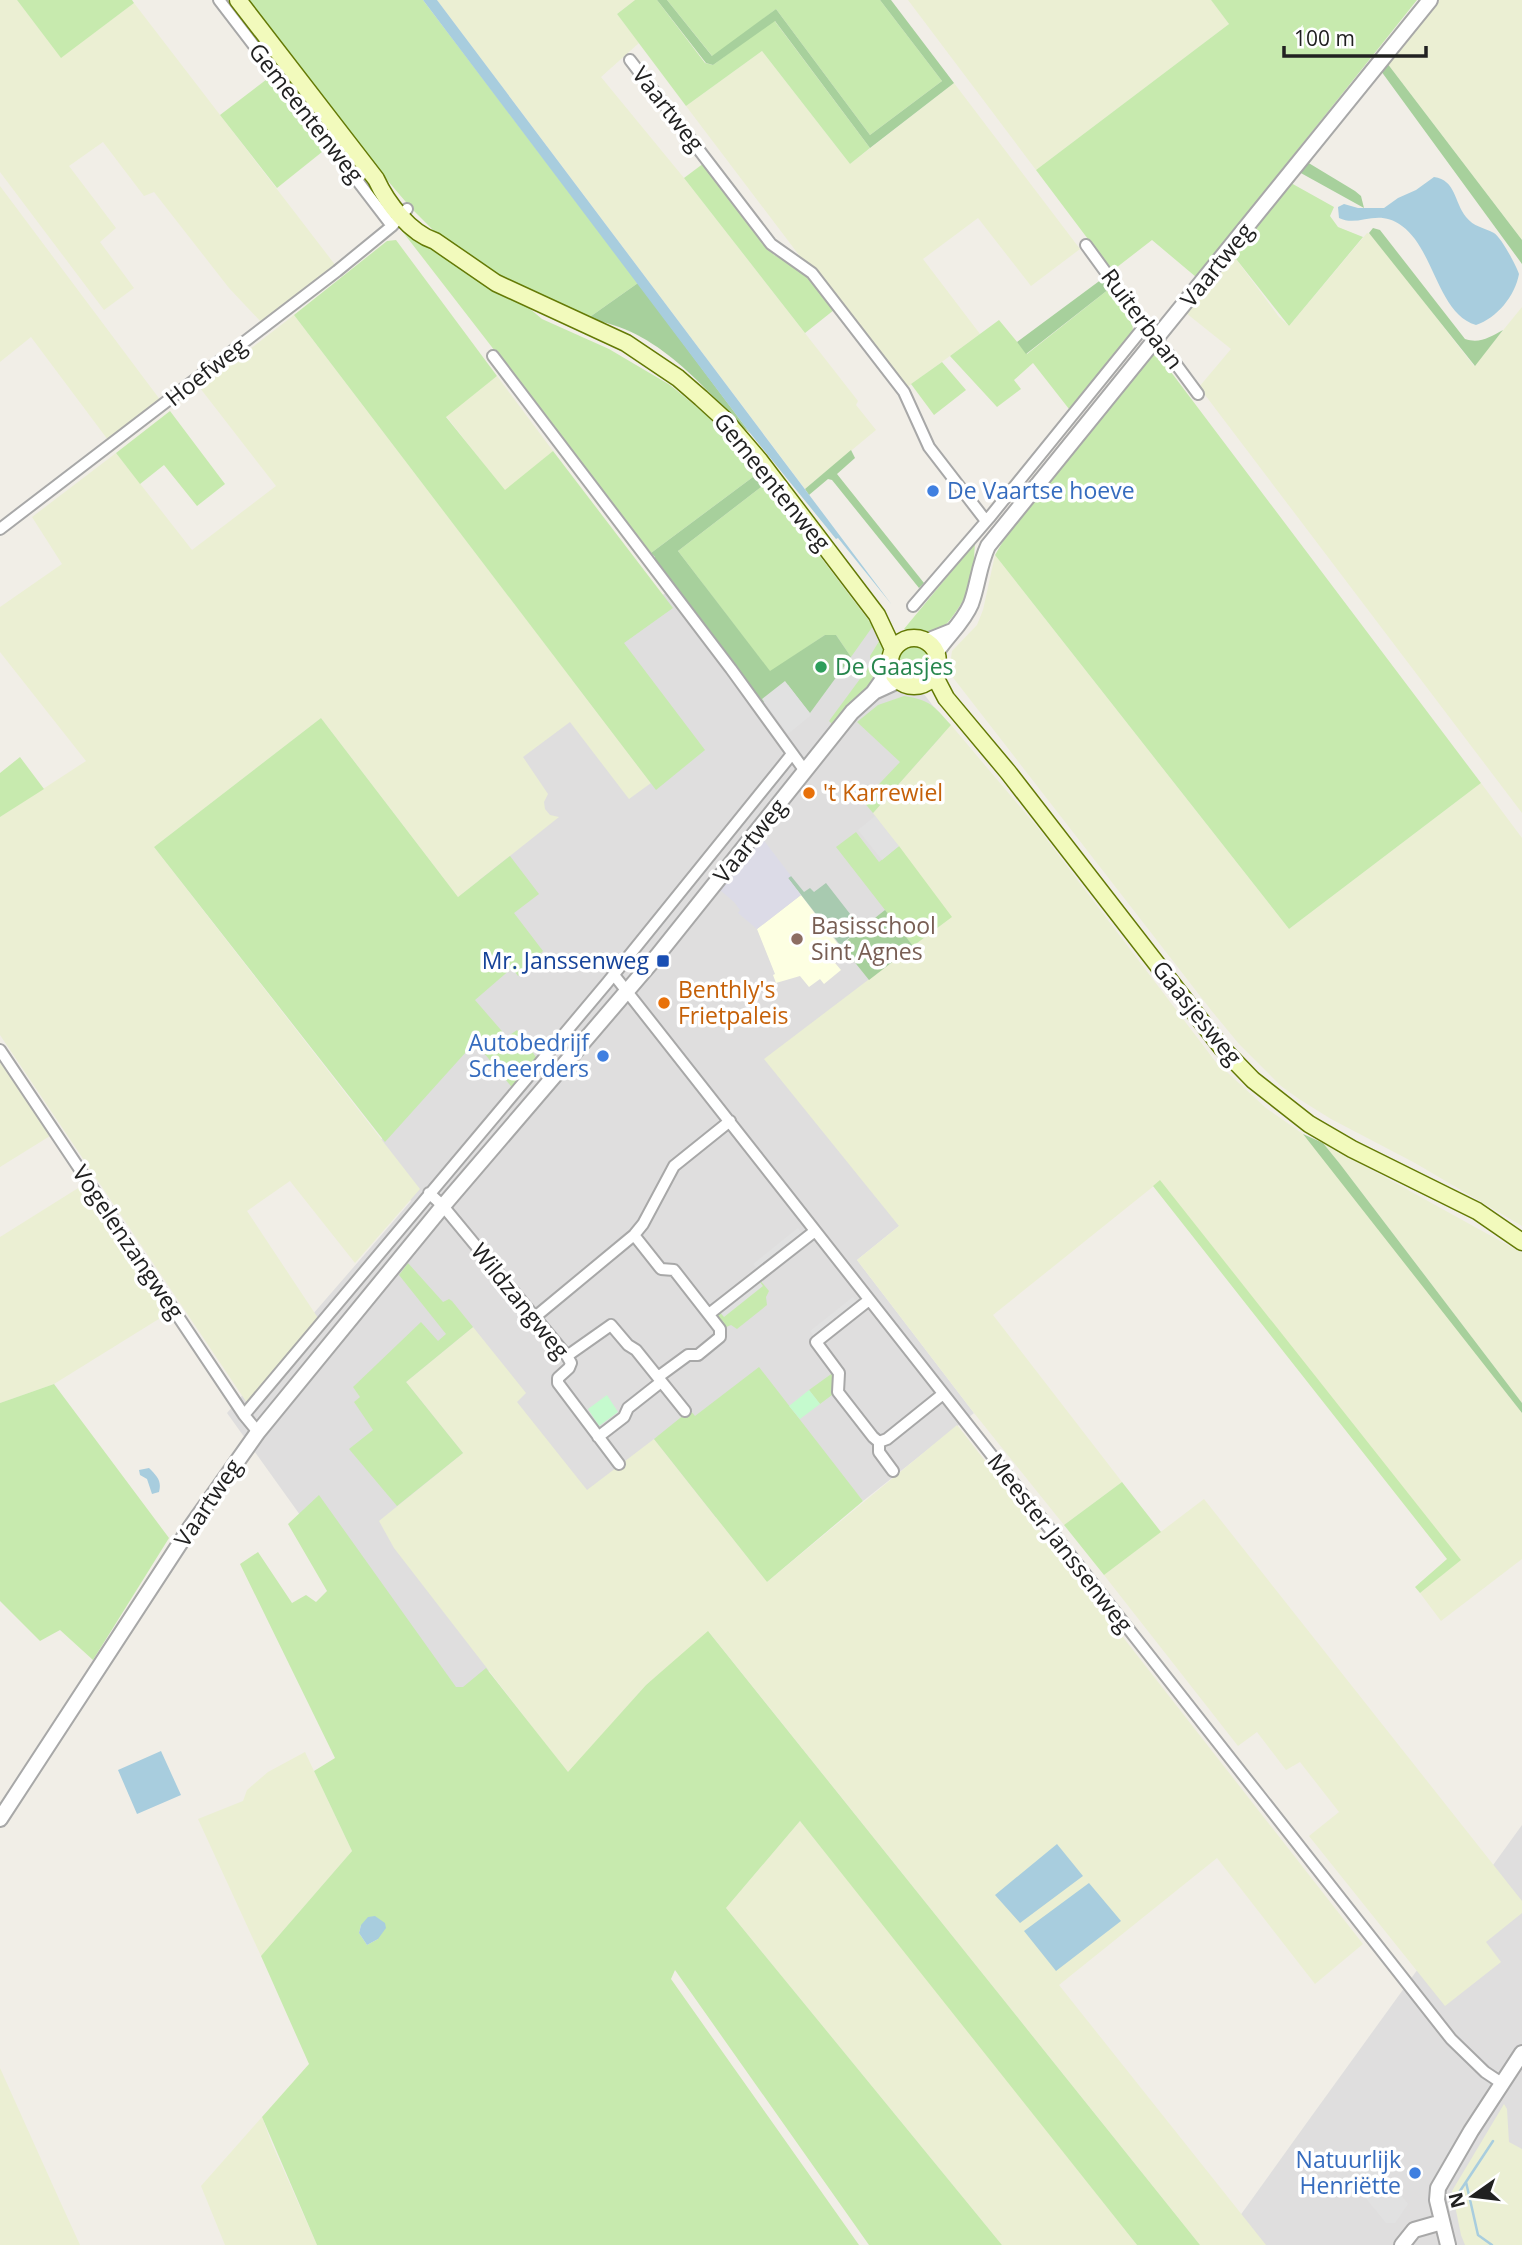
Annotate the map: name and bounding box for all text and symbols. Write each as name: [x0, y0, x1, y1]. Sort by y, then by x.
scale bar: [1284, 14, 1426, 58]
text: 100 m: [1294, 24, 1355, 52]
street label: Gemeentenweg: [242, 36, 372, 189]
street label: Vaartweg: [625, 59, 713, 158]
street label: Vaartweg: [1172, 215, 1260, 313]
street label: Ruiterbaan: [1094, 262, 1191, 375]
street label: Hoefweg: [158, 329, 253, 413]
street label: Gemeentenweg: [707, 406, 839, 558]
place label: De Vaartse hoeve: [947, 474, 1135, 506]
marker: De Vaartse hoeve: [925, 483, 941, 499]
place label: De Gaasjes: [835, 650, 954, 682]
marker: De Gaasjes: [813, 659, 829, 675]
place label: 't Karrewiel: [823, 776, 943, 808]
marker: 't Karrewiel: [801, 785, 817, 801]
street label: Vaartweg: [705, 791, 793, 889]
place label: Basisschool Sint Agnes: [811, 909, 936, 967]
marker: Basisschool Sint Agnes: [789, 931, 805, 947]
place label: Mr. Janssenweg: [482, 944, 650, 976]
marker: Mr. Janssenweg: [655, 953, 671, 969]
street label: Gaasjesweg: [1146, 953, 1250, 1072]
place label: Benthly's Frietpaleis: [678, 973, 789, 1031]
marker: Benthly's Frietpaleis: [656, 995, 672, 1011]
place label: Autobedrijf Scheerders: [469, 1026, 590, 1084]
marker: Autobedrijf Scheerders: [595, 1048, 611, 1064]
street label: Vogelenzangweg: [65, 1158, 192, 1325]
street label: Wildzangweg: [464, 1236, 578, 1365]
street label: Meester Janssenweg: [981, 1446, 1141, 1639]
street label: Vaartweg: [166, 1452, 249, 1553]
place label: Natuurlijk Henriëtte: [1296, 2143, 1401, 2201]
north arrow: [1438, 2161, 1508, 2231]
marker: Natuurlijk Henriëtte: [1407, 2165, 1423, 2181]
text: N: [1442, 2189, 1471, 2211]

